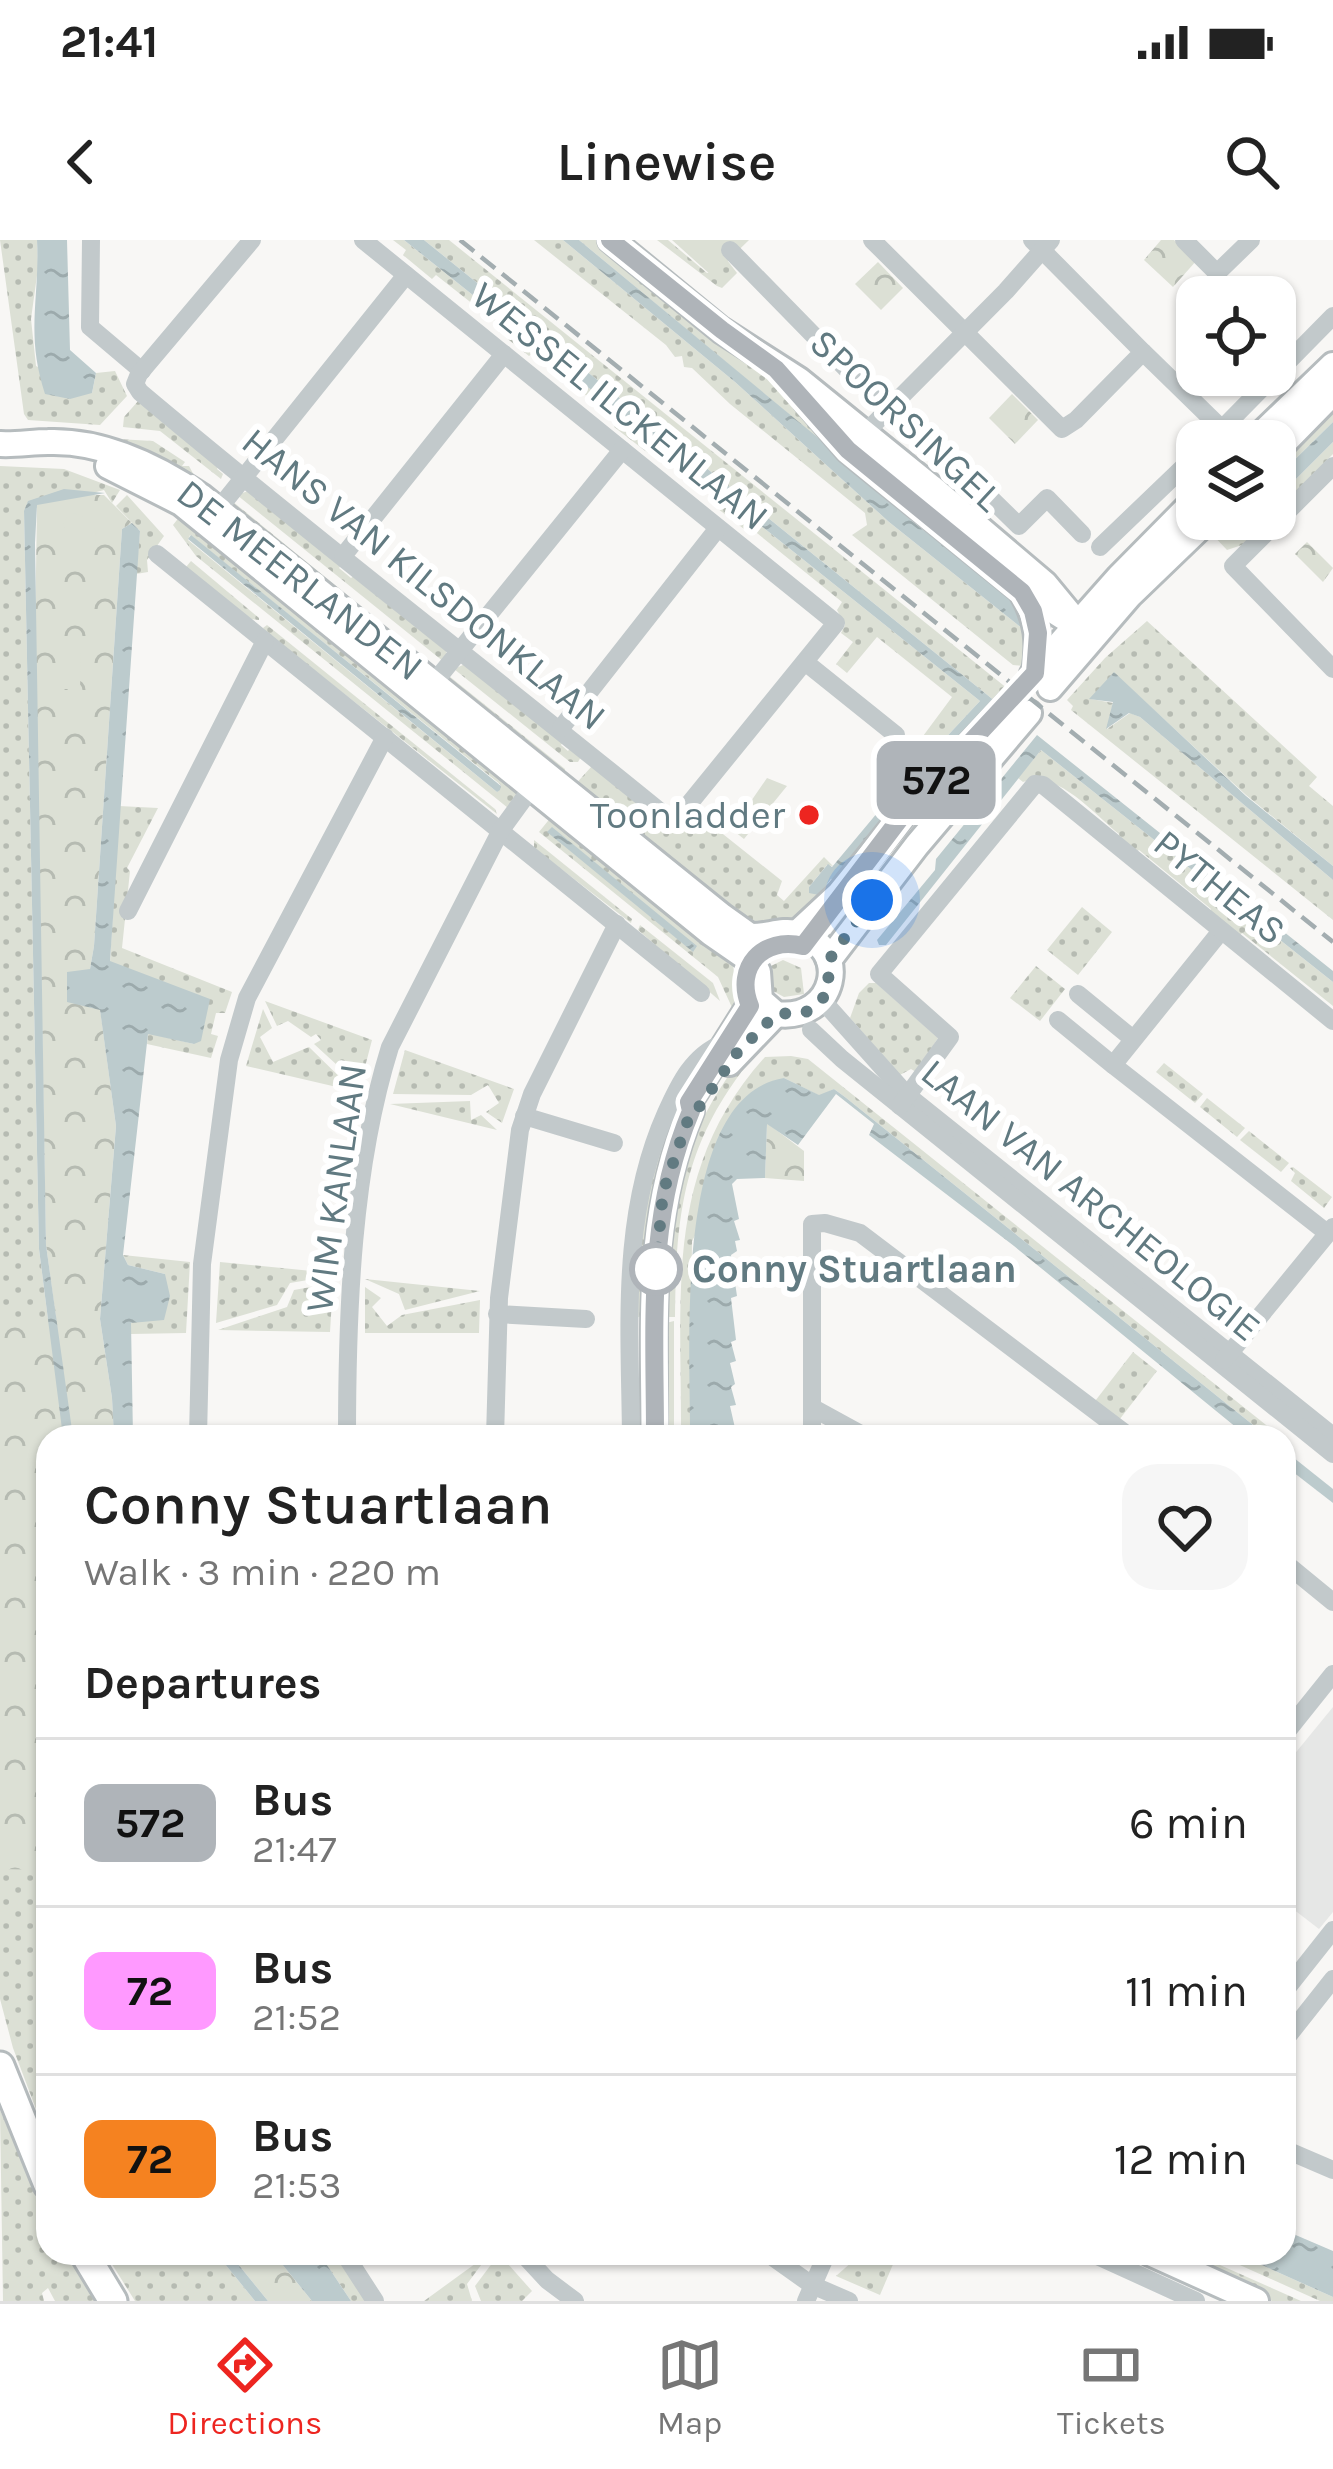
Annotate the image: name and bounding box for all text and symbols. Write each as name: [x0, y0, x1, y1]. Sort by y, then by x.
text: 21:41: [60, 16, 158, 68]
icon: back: [48, 129, 114, 195]
icon: search: [1219, 129, 1285, 195]
text: Linewise: [557, 130, 776, 194]
street label: WESSEL ILCKENLAAN: [462, 272, 778, 540]
map controls: [1176, 276, 1296, 540]
button: locate: [1176, 276, 1296, 396]
street label: SPOORSINGEL: [800, 319, 1012, 521]
street label: HANS VAN KILSDONKLAAN: [233, 418, 615, 740]
button: layers: [1176, 420, 1296, 540]
street label: DE MEERLANDEN: [168, 470, 432, 690]
line badge: 572: [867, 741, 1005, 819]
text: 572: [901, 755, 971, 805]
place label: Toonladder: [590, 792, 786, 838]
marker: Toonladder: [796, 802, 822, 828]
street label: PYTHEAS: [1145, 820, 1295, 954]
your location: [842, 870, 902, 930]
street label: LAAN VAN ARCHEOLOGIE: [912, 1049, 1270, 1351]
street label: WIM KANLAAN: [296, 1061, 376, 1315]
marker: Conny Stuartlaan: [631, 1244, 681, 1294]
place label: Conny Stuartlaan: [692, 1246, 1017, 1292]
button: heart: [1122, 1464, 1248, 1590]
text: Conny Stuartlaan: [84, 1471, 553, 1537]
text: Walk · 3 min · 220 m: [84, 1549, 441, 1595]
text: Departures: [84, 1657, 321, 1709]
text: Bus: [252, 1774, 333, 1826]
text: 6 min: [1129, 1797, 1248, 1849]
text: 572: [115, 1798, 185, 1848]
text: 21:47: [252, 1826, 337, 1872]
text: Bus: [252, 1942, 333, 1994]
text: 11 min: [1125, 1965, 1248, 2017]
text: 72: [127, 1966, 173, 2016]
text: 21:52: [252, 1994, 341, 2040]
text: Bus: [252, 2110, 333, 2162]
text: 12 min: [1114, 2133, 1248, 2185]
text: 72: [127, 2134, 173, 2184]
text: 21:53: [252, 2162, 342, 2208]
tab: Directions: [167, 2332, 322, 2442]
tab: Map: [657, 2332, 723, 2442]
tab: Tickets: [1057, 2332, 1166, 2442]

